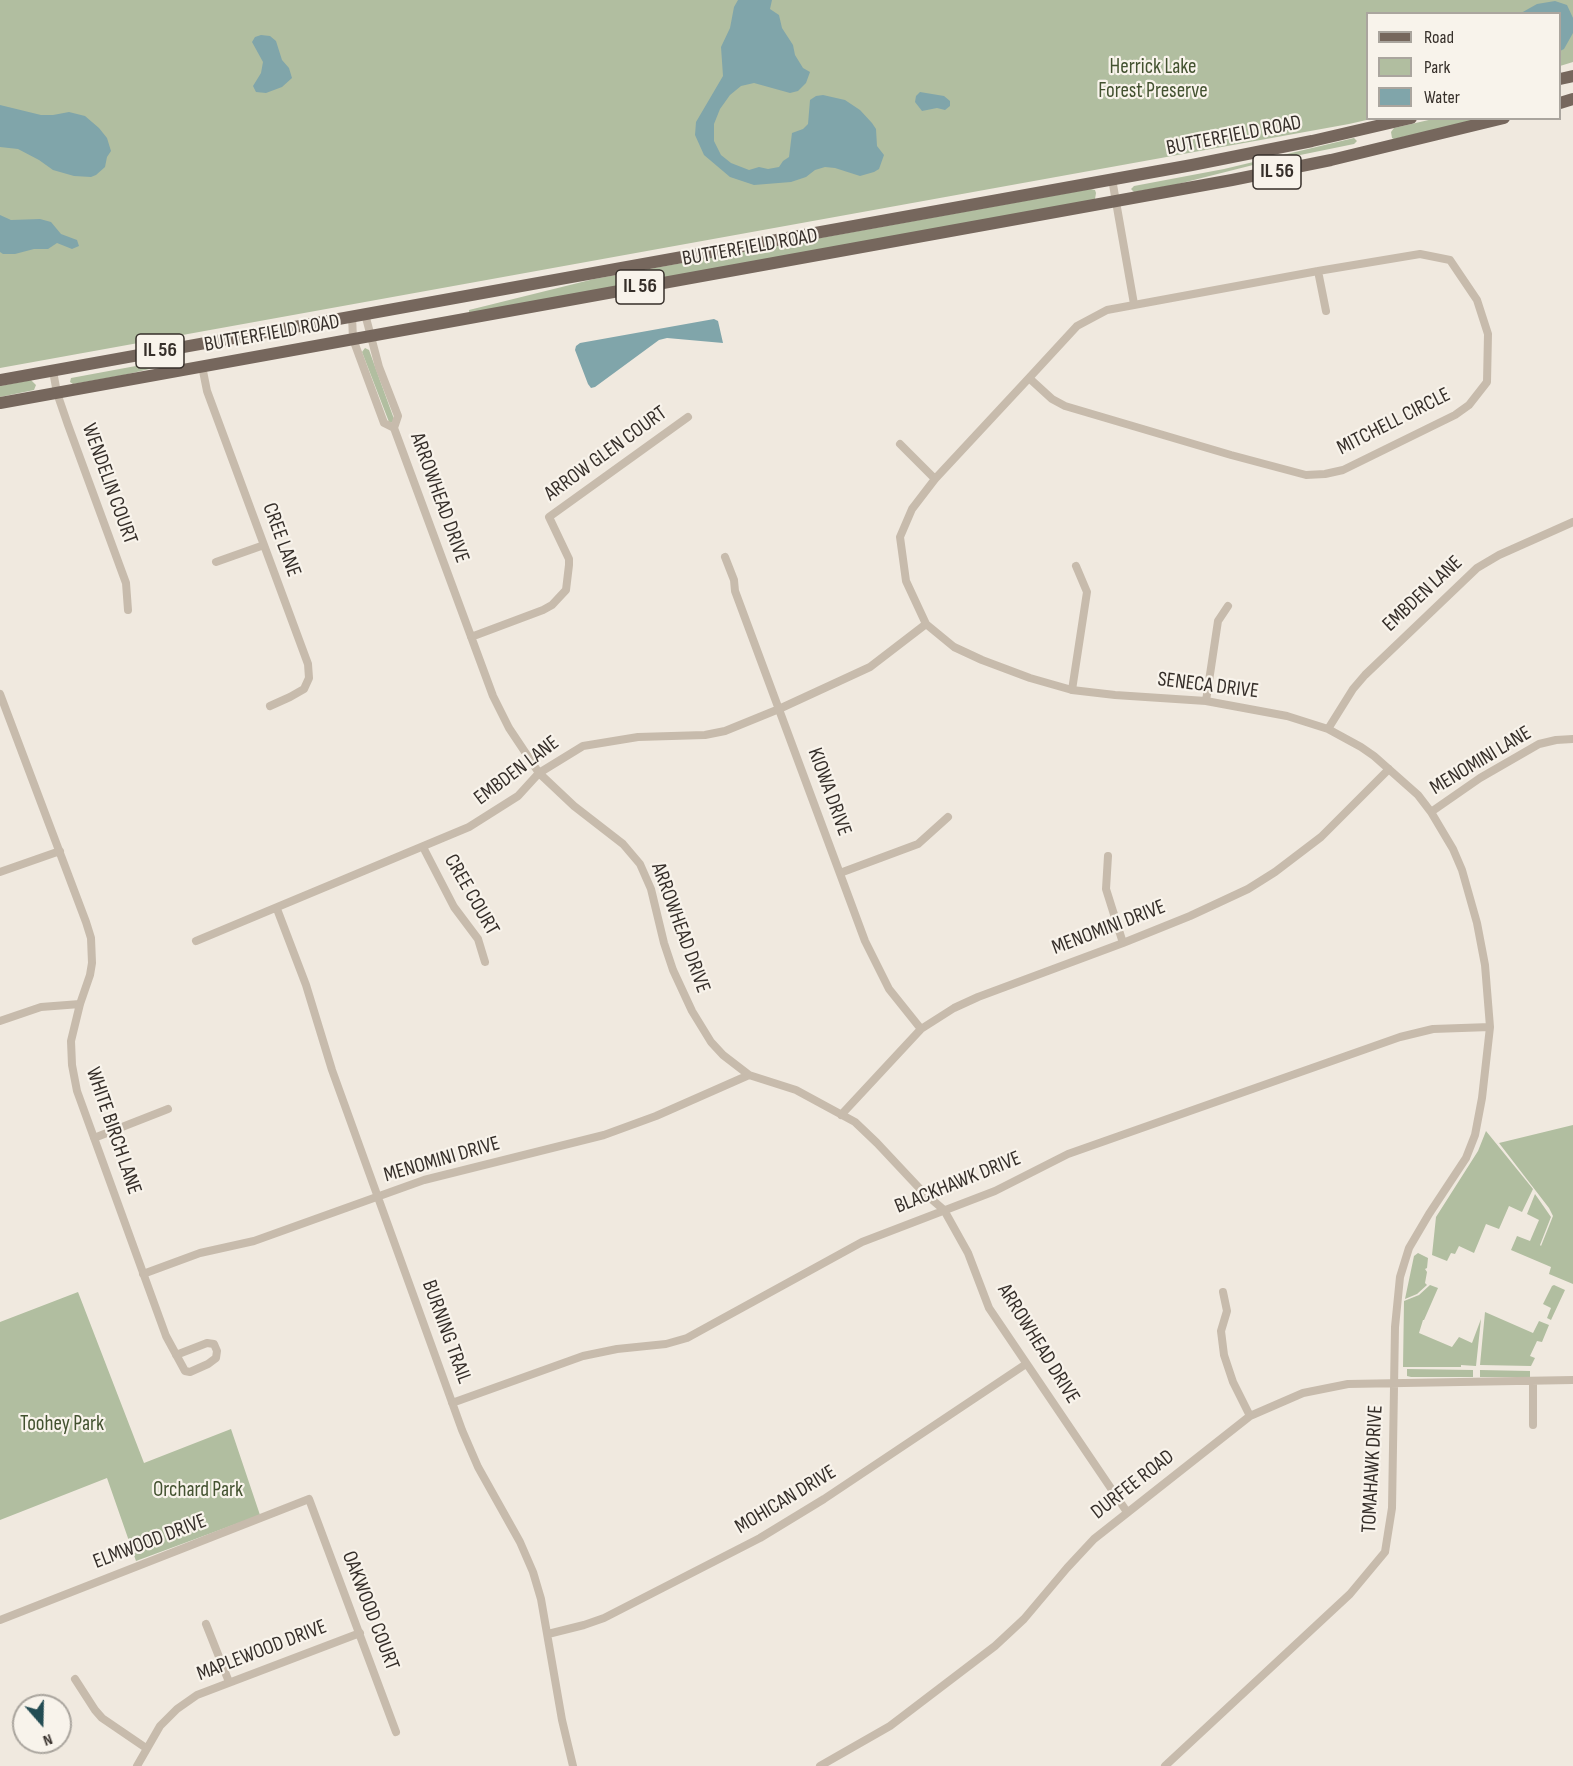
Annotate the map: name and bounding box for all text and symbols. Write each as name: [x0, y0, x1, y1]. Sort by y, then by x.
legend: [1366, 12, 1561, 120]
text: Road: [1424, 27, 1454, 48]
park label: Herrick Lake Forest Preserve: [1098, 55, 1208, 105]
text: Park: [1424, 57, 1450, 78]
text: Water: [1424, 87, 1460, 108]
street label: BUTTERFIELD ROAD: [1164, 111, 1304, 161]
road number: IL 56: [1253, 155, 1301, 189]
street label: BUTTERFIELD ROAD: [680, 224, 820, 272]
road number: IL 56: [616, 270, 664, 304]
street label: BUTTERFIELD ROAD: [202, 310, 342, 358]
road number: IL 56: [136, 334, 184, 368]
street label: MITCHELL CIRCLE: [1333, 383, 1455, 461]
street label: ARROW GLEN COURT: [540, 401, 672, 507]
street label: WENDELIN COURT: [75, 420, 143, 548]
street label: ARROWHEAD DRIVE: [404, 430, 474, 566]
street label: CREE LANE: [256, 500, 306, 580]
street label: EMBDEN LANE: [1378, 551, 1468, 637]
street label: SENECA DRIVE: [1156, 667, 1260, 705]
street label: MENOMINI LANE: [1426, 721, 1536, 801]
street label: EMBDEN LANE: [470, 731, 564, 811]
street label: KIOWA DRIVE: [801, 745, 857, 839]
street label: CREE COURT: [438, 850, 504, 940]
street label: ARROWHEAD DRIVE: [645, 860, 715, 996]
street label: MENOMINI DRIVE: [1049, 895, 1169, 961]
street label: WHITE BIRCH LANE: [79, 1064, 147, 1198]
street label: MENOMINI DRIVE: [381, 1131, 503, 1189]
street label: BLACKHAWK DRIVE: [891, 1146, 1025, 1220]
street label: BURNING TRAIL: [416, 1277, 476, 1387]
street label: ARROWHEAD DRIVE: [991, 1280, 1085, 1408]
street label: TOMAHAWK DRIVE: [1357, 1404, 1389, 1534]
park label: Toohey Park: [20, 1412, 104, 1438]
street label: DURFEE ROAD: [1086, 1445, 1180, 1525]
street label: MOHICAN DRIVE: [731, 1460, 841, 1540]
park label: Orchard Park: [153, 1478, 243, 1504]
street label: ELMWOOD DRIVE: [90, 1509, 210, 1575]
street label: OAKWOOD COURT: [336, 1548, 404, 1674]
street label: MAPLEWOOD DRIVE: [194, 1615, 330, 1687]
north arrow: [12, 1694, 72, 1754]
text: N: [40, 1729, 55, 1750]

